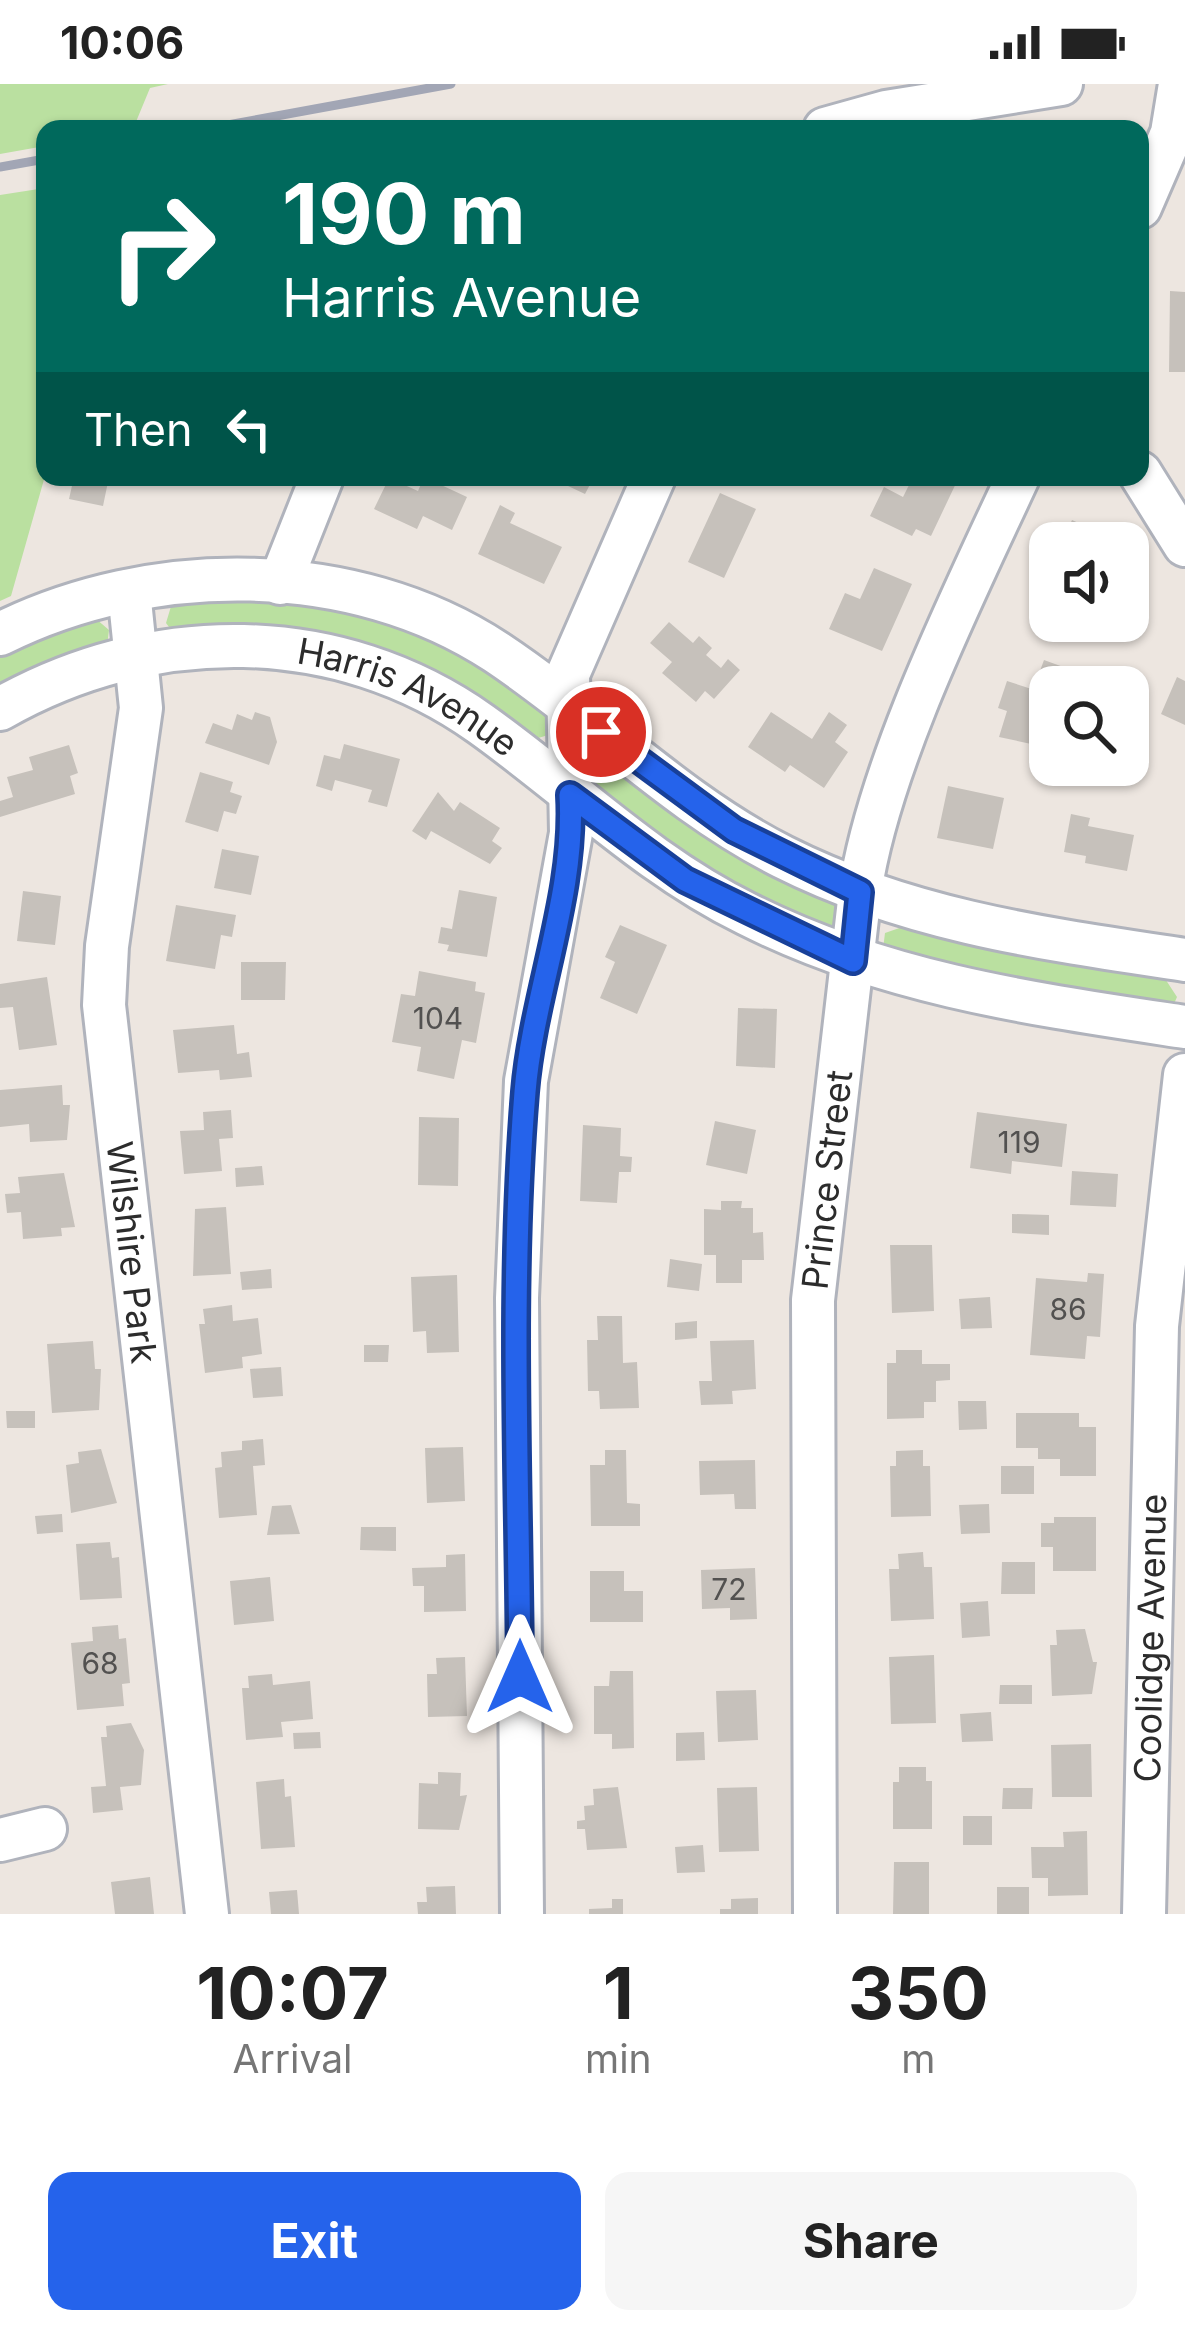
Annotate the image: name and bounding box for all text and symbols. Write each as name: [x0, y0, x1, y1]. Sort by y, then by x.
text: 10:06: [60, 15, 184, 70]
text: 190 m: [282, 163, 526, 264]
icon: right: [84, 168, 240, 324]
text: Harris Avenue: [282, 265, 641, 330]
icon: left: [216, 396, 282, 462]
text: Then: [84, 402, 192, 457]
map controls: [1029, 522, 1149, 786]
button: sound: [1029, 522, 1149, 642]
street label: Harris Avenue: [294, 629, 527, 766]
button: search: [1029, 666, 1149, 786]
pin: [550, 681, 652, 783]
icon: arrive: [568, 699, 634, 765]
house number: 104: [413, 1000, 463, 1036]
street label: Prince Street: [792, 1068, 861, 1292]
house number: 119: [997, 1124, 1041, 1160]
street label: Wilshire Park: [98, 1139, 166, 1366]
house number: 86: [1049, 1291, 1087, 1327]
street label: Coolidge Avenue: [1125, 1493, 1175, 1783]
house number: 72: [711, 1571, 747, 1607]
position arrow: [457, 1614, 583, 1740]
house number: 68: [81, 1645, 119, 1681]
text: 10:07: [196, 1949, 389, 2036]
text: 1: [603, 1949, 634, 2036]
text: 350: [848, 1949, 989, 2036]
text: Arrival: [232, 2035, 352, 2082]
text: min: [585, 2035, 652, 2082]
text: m: [901, 2035, 935, 2082]
button: Exit: [48, 2172, 581, 2310]
button: Share: [605, 2172, 1137, 2310]

